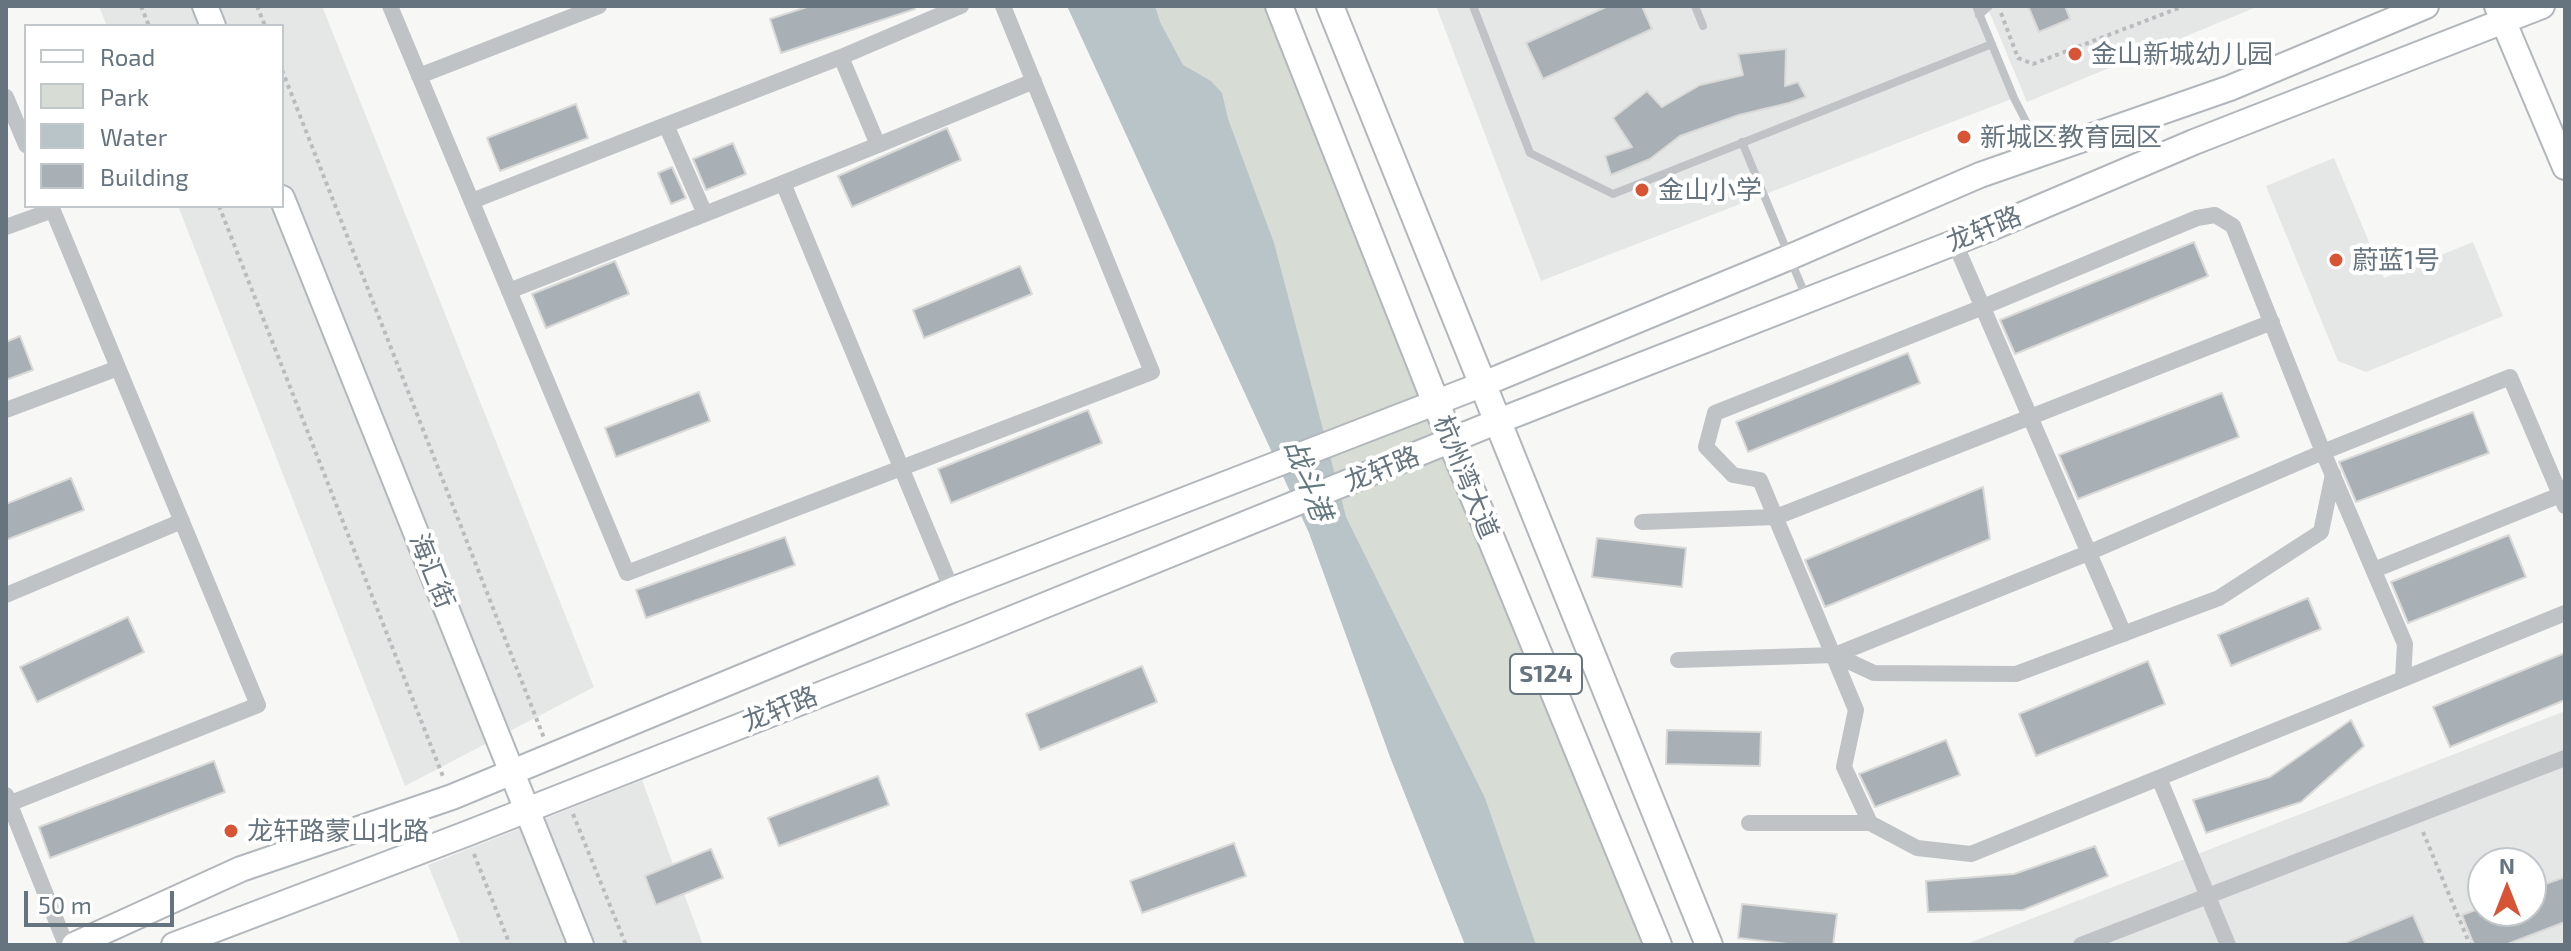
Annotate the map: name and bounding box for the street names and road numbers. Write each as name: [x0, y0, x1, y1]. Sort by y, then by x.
street label: 龙轩路: [1942, 200, 2026, 258]
street label: 杭州湾大道: [1427, 411, 1505, 543]
street label: 龙轩路: [1340, 440, 1424, 498]
street label: 海汇街: [403, 529, 461, 613]
road number: S124: [1510, 654, 1582, 694]
street label: 龙轩路: [738, 680, 822, 738]

